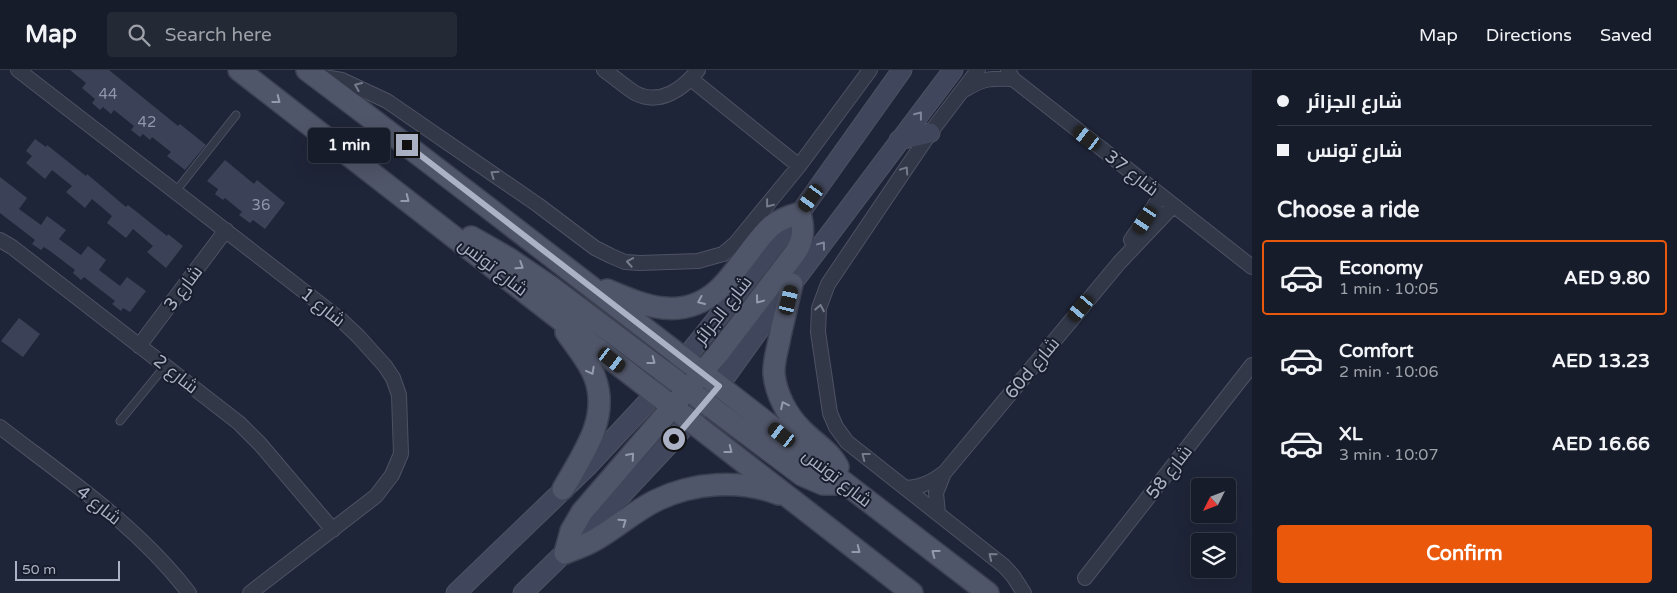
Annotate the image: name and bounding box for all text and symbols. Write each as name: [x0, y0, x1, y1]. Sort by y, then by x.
search box: [107, 12, 457, 57]
text: Map: [25, 20, 77, 49]
icon: search: [125, 21, 153, 49]
text: Search here: [165, 24, 272, 46]
text: Map: [1419, 24, 1458, 46]
text: Directions: [1486, 24, 1572, 46]
text: Saved: [1600, 24, 1652, 46]
one-way arrow: [354, 82, 363, 93]
house number: 44: [99, 85, 117, 103]
text: شارع الجزائر: [1307, 91, 1402, 113]
one-way arrow: [271, 94, 280, 102]
one-way arrow: [913, 111, 922, 120]
house number: 42: [138, 113, 156, 131]
car: [1070, 123, 1103, 153]
callout: 1 min: [307, 128, 390, 162]
route end: [396, 134, 418, 156]
text: 1 min: [328, 135, 370, 155]
text: شارع تونس: [1307, 140, 1402, 162]
street label: شارع 37: [1100, 145, 1163, 202]
one-way arrow: [899, 167, 908, 176]
one-way arrow: [490, 171, 500, 180]
car: [796, 181, 825, 215]
one-way arrow: [400, 194, 409, 202]
house number: 36: [252, 196, 270, 214]
text: Choose a ride: [1277, 197, 1420, 223]
one-way arrow: [765, 198, 774, 207]
car: [1130, 203, 1159, 237]
street label: شارع تونس: [453, 233, 532, 302]
one-way arrow: [816, 242, 824, 251]
icon: car: [1279, 255, 1324, 300]
one-way arrow: [626, 257, 634, 267]
text: Economy: [1339, 257, 1423, 279]
one-way arrow: [515, 259, 524, 269]
street label: شارع 3: [159, 261, 208, 316]
text: AED 9.80: [1564, 267, 1650, 289]
street label: شارع الجزائر: [689, 271, 757, 350]
text: 1 min · 10:05: [1339, 279, 1438, 299]
street label: شارع 1: [296, 282, 350, 332]
car: [778, 284, 799, 316]
car: [1065, 292, 1096, 324]
one-way arrow: [757, 294, 765, 303]
one-way arrow: [697, 295, 706, 306]
one-way arrow: [814, 304, 825, 312]
street label: 60d شارع: [1000, 333, 1065, 404]
icon: car: [1279, 338, 1324, 383]
text: Comfort: [1339, 340, 1413, 362]
car: [595, 345, 628, 375]
street label: شارع 2: [149, 350, 203, 399]
text: AED 13.23: [1552, 350, 1650, 372]
one-way arrow: [646, 355, 656, 364]
text: 2 min · 10:06: [1339, 362, 1438, 382]
one-way arrow: [585, 365, 595, 374]
one-way arrow: [780, 401, 791, 410]
car: [765, 420, 798, 450]
icon: car: [1279, 421, 1324, 466]
text: XL: [1339, 423, 1363, 445]
route start: [663, 428, 685, 450]
text: AED 16.66: [1552, 433, 1650, 455]
street label: شارع 58: [1141, 441, 1198, 504]
street label: شارع تونس: [797, 444, 876, 513]
one-way arrow: [723, 445, 732, 453]
text: 3 min · 10:07: [1339, 445, 1438, 465]
one-way arrow: [625, 453, 633, 462]
one-way arrow: [862, 453, 871, 461]
north arrow: [1191, 478, 1236, 522]
map controls: [1191, 478, 1236, 578]
street label: شارع 4: [72, 480, 126, 530]
one-way arrow: [617, 519, 627, 528]
button: Confirm: [1277, 525, 1652, 583]
button: layers: [1191, 533, 1236, 578]
one-way arrow: [851, 545, 860, 553]
one-way arrow: [932, 550, 941, 558]
one-way arrow: [989, 553, 998, 562]
scale bar: [15, 558, 120, 581]
text: 50 m: [22, 561, 56, 578]

